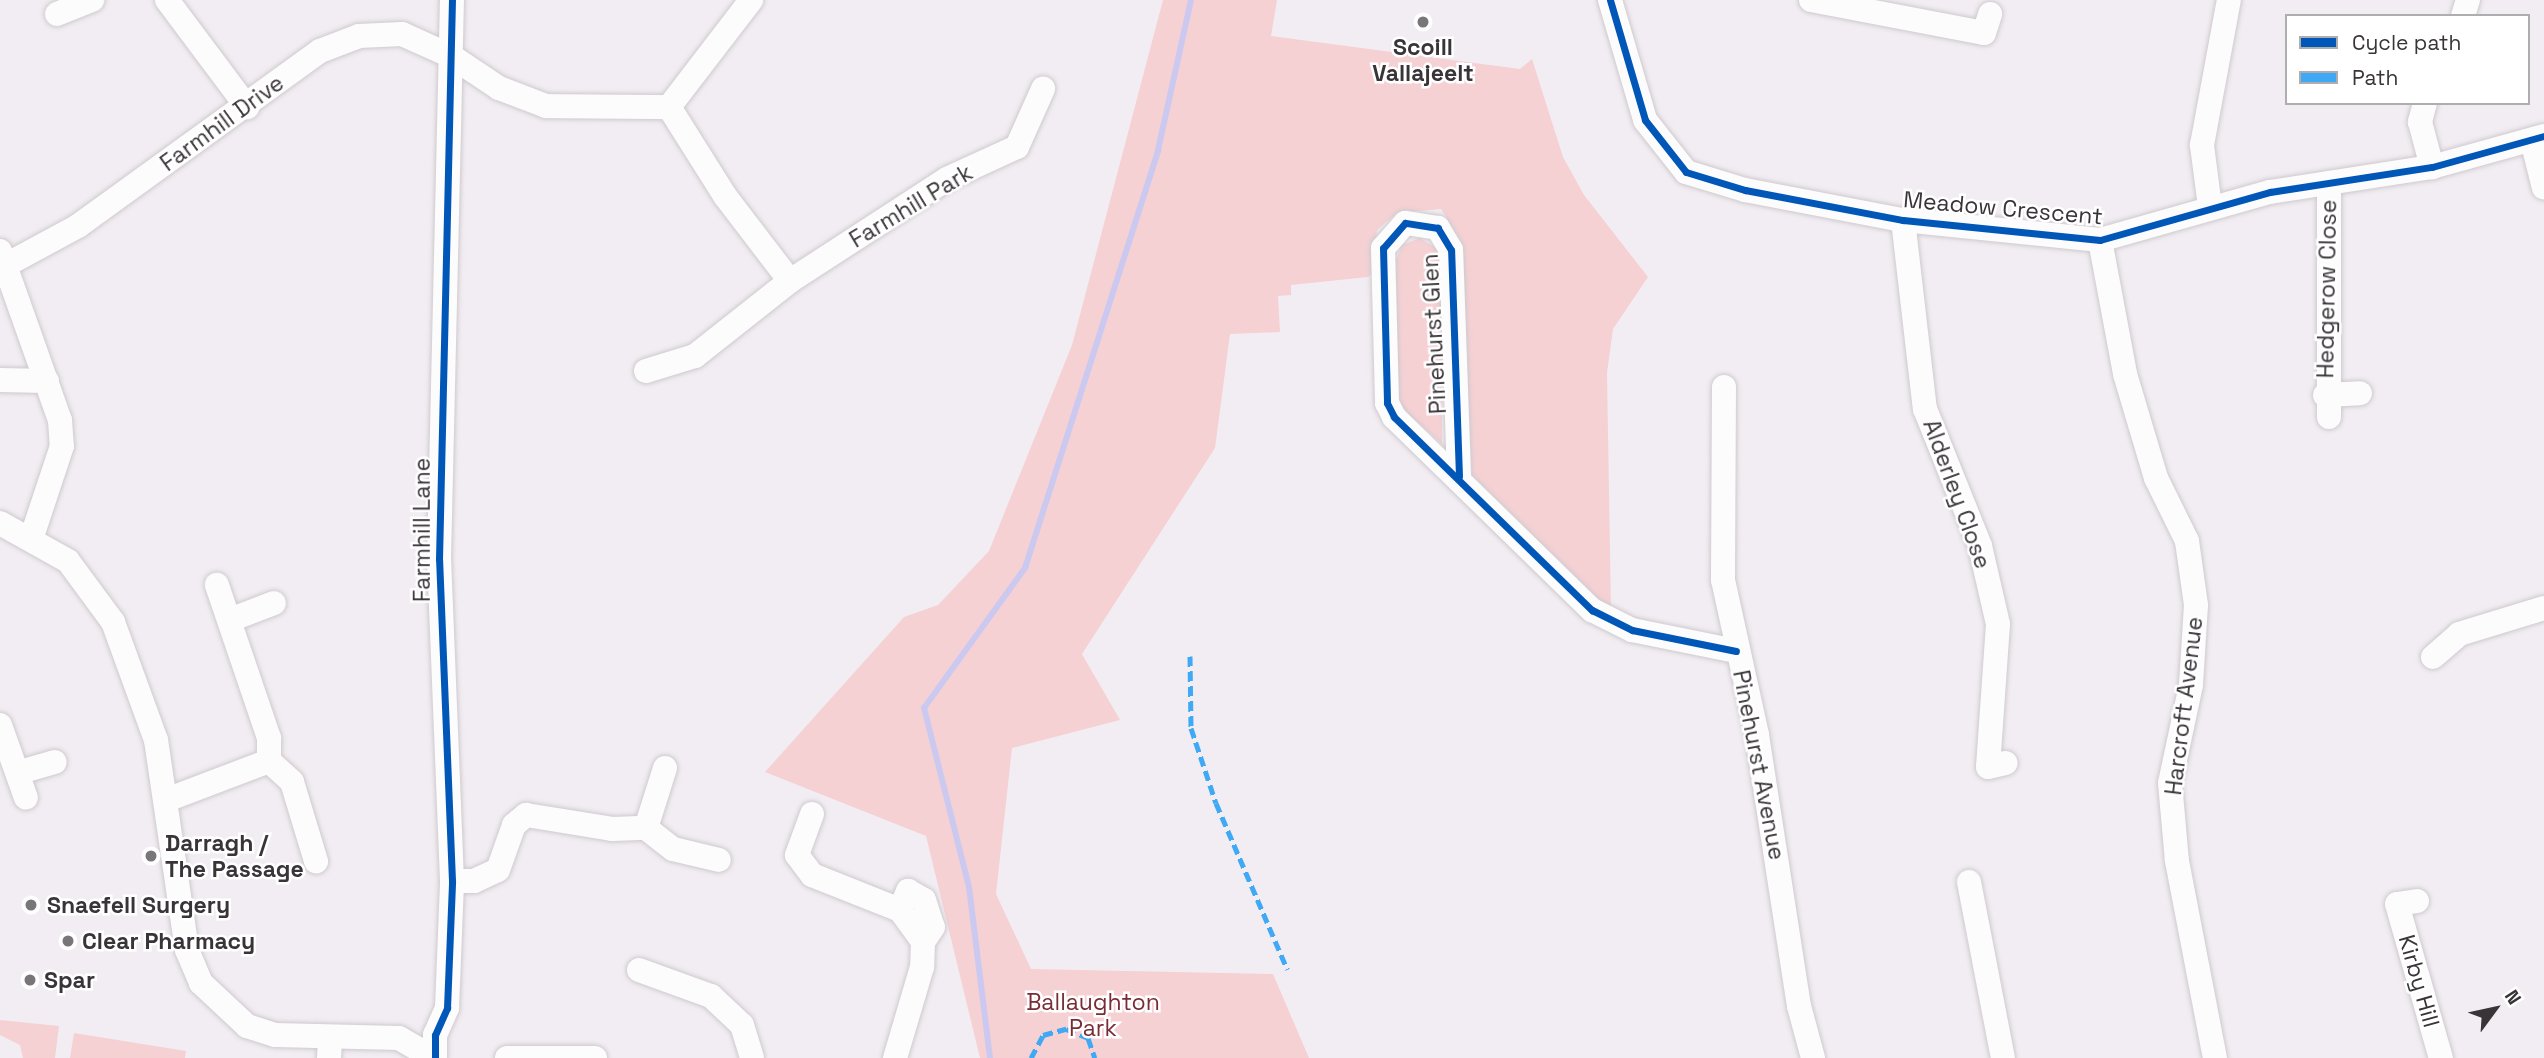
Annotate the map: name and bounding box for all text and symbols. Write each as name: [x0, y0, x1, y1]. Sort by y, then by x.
marker: Scoill Vallajeelt: [1415, 14, 1431, 30]
legend: [2285, 14, 2530, 105]
text: Cycle path: [2352, 29, 2461, 56]
place label: Scoill Vallajeelt: [1372, 33, 1474, 87]
text: Path: [2352, 64, 2398, 91]
street label: Farmhill Drive: [155, 69, 289, 177]
street label: Farmhill Park: [844, 158, 978, 254]
street label: Meadow Crescent: [1902, 186, 2104, 230]
street label: Hedgerow Close: [2312, 199, 2342, 379]
street label: Pinehurst Glen: [1416, 253, 1452, 415]
street label: Alderley Close: [1917, 416, 1997, 572]
street label: Farmhill Lane: [408, 458, 436, 602]
street label: Harcroft Avenue: [2159, 615, 2209, 797]
street label: Pinehurst Avenue: [1727, 668, 1791, 862]
place label: Darragh / The Passage: [165, 829, 304, 883]
marker: Darragh / The Passage: [143, 848, 159, 864]
place label: Snaefell Surgery: [47, 891, 230, 919]
marker: Snaefell Surgery: [21, 895, 41, 915]
place label: Clear Pharmacy: [82, 927, 255, 955]
street label: Kirby Hill: [2393, 931, 2445, 1031]
marker: Clear Pharmacy: [60, 933, 76, 949]
place label: Spar: [44, 966, 95, 994]
marker: Spar: [22, 972, 38, 988]
north arrow: [2460, 974, 2530, 1044]
text: N: [2499, 985, 2527, 1009]
park label: Ballaughton Park: [1026, 988, 1160, 1042]

